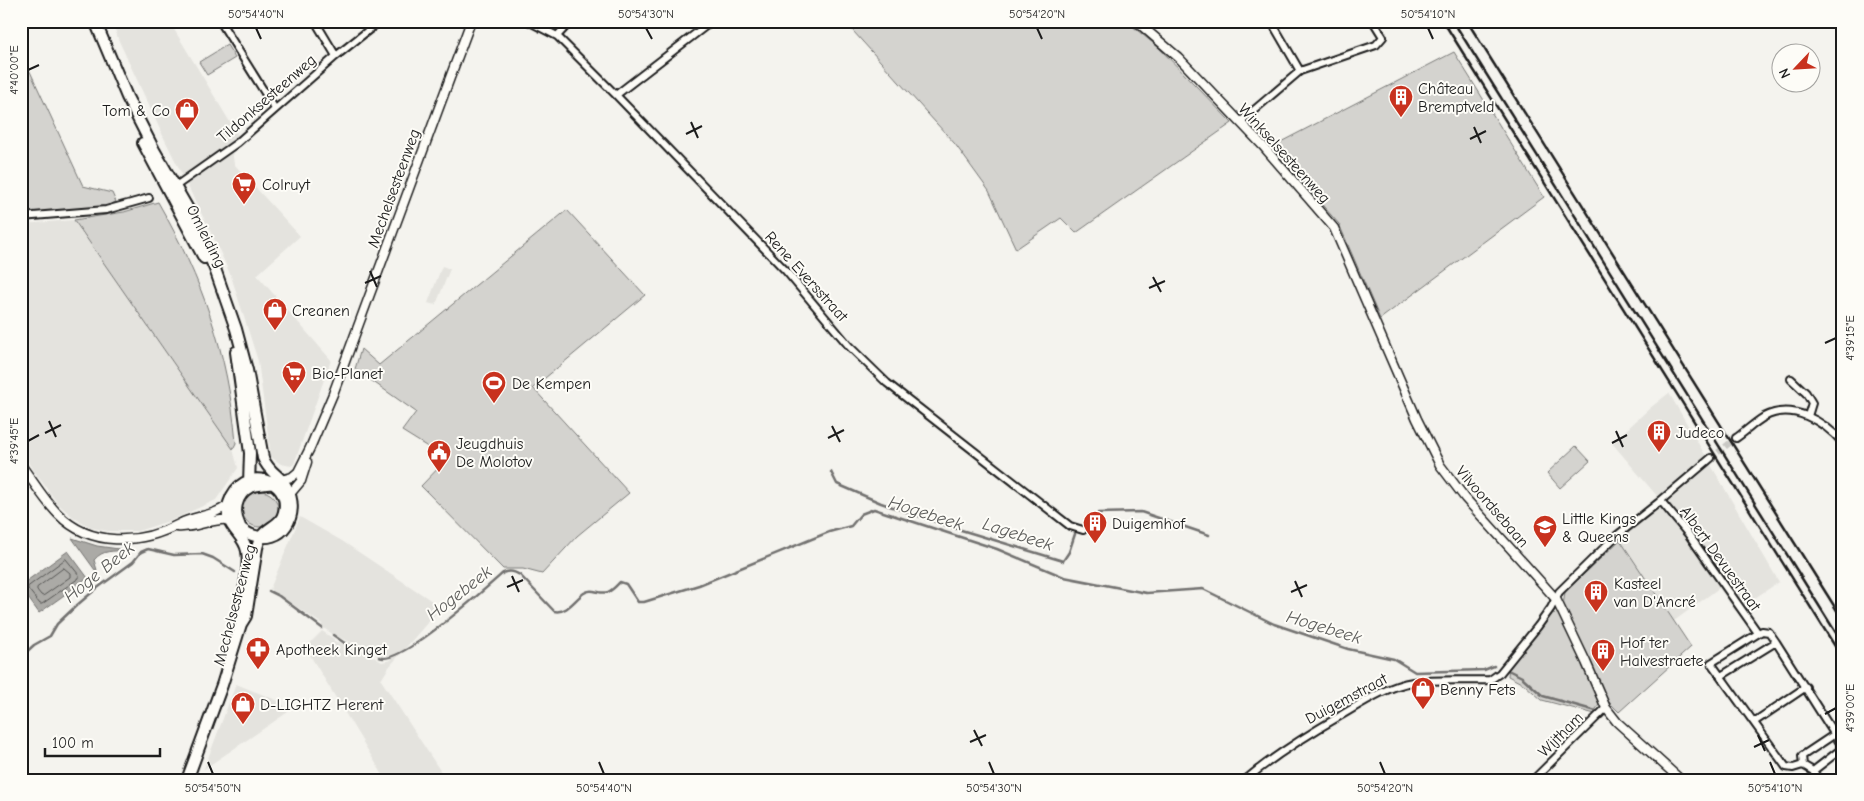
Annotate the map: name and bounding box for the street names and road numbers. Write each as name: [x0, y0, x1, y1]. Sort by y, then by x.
street label: Tildonksesteenweg: [214, 51, 320, 147]
street label: Winkselsesteenweg: [1235, 100, 1334, 207]
street label: Mechelsesteenweg: [364, 126, 424, 250]
street label: Omleiding: [183, 202, 230, 271]
street label: Rene Eversstraat: [761, 228, 852, 326]
street label: Vilvoordsebaan: [1452, 462, 1532, 551]
street label: Albert Devuestraat: [1676, 503, 1764, 615]
street label: Mechelsesteenweg: [210, 542, 260, 668]
street label: Duigemstraat: [1303, 670, 1391, 728]
street label: Wijtham: [1535, 709, 1587, 761]

